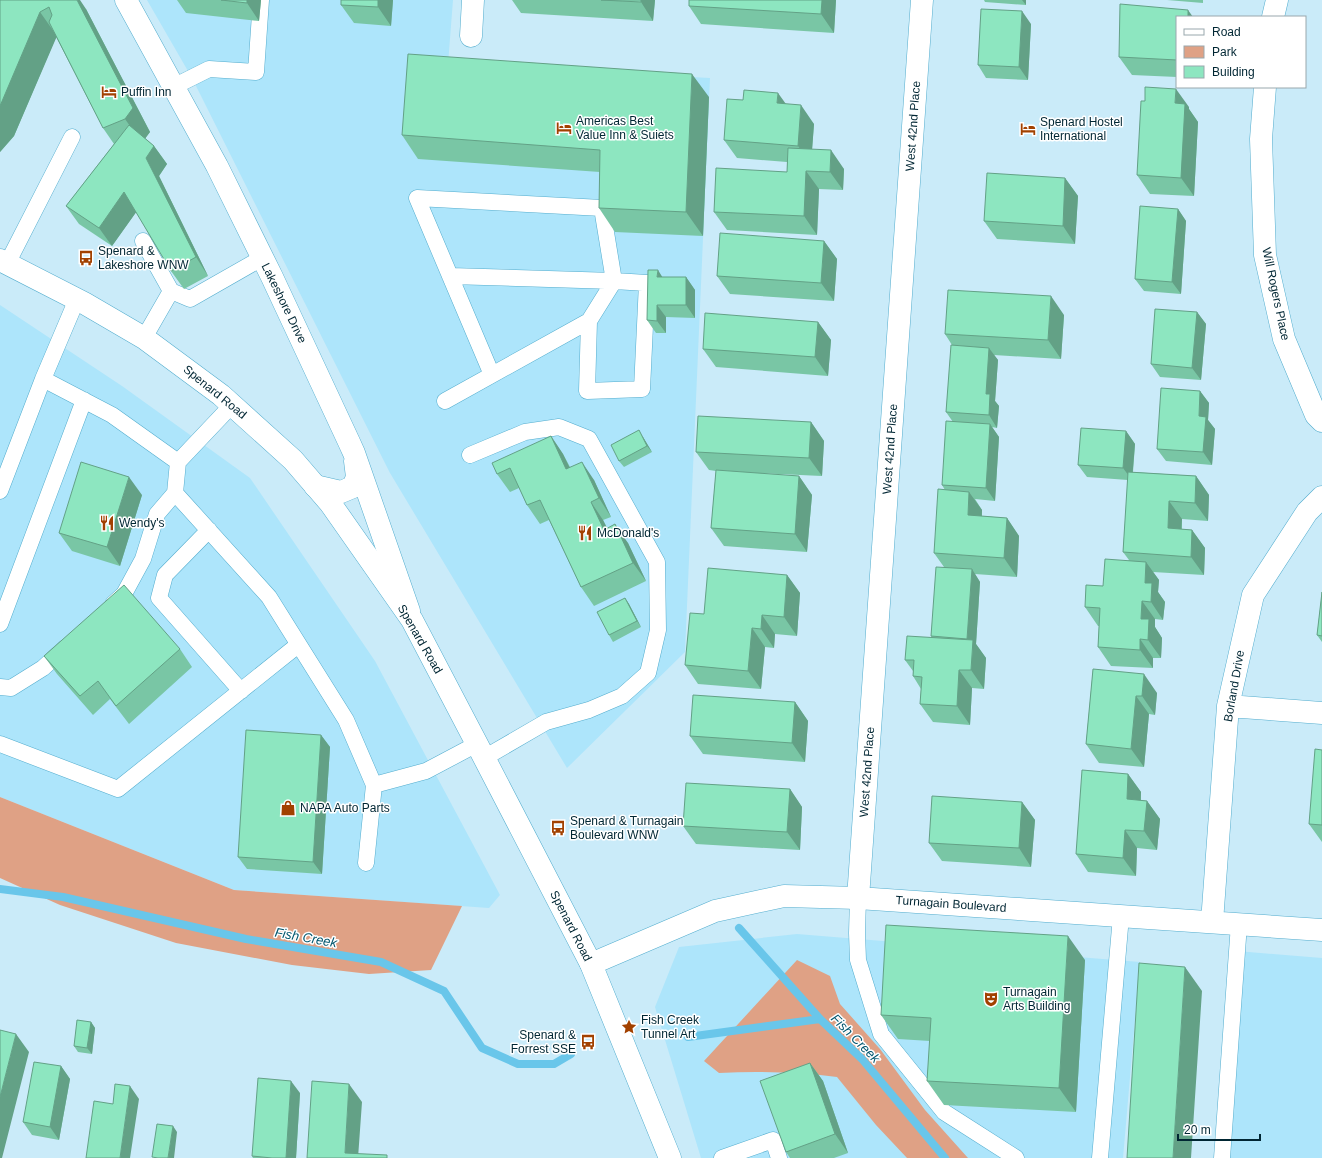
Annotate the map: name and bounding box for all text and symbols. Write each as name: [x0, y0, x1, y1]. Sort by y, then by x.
legend: [1176, 16, 1306, 88]
text: Road: [1212, 25, 1241, 39]
text: Park: [1212, 45, 1238, 59]
text: Building: [1212, 65, 1255, 79]
street label: West 42nd Place: [903, 80, 923, 172]
hotel icon: Puffin Inn: [100, 83, 118, 101]
place label: Puffin Inn: [121, 85, 171, 99]
place label: Americas Best Value Inn & Suiets: [576, 114, 674, 142]
place label: Spenard Hostel International: [1040, 115, 1123, 143]
hotel icon: Americas Best Value Inn & Suiets: [555, 119, 573, 137]
hotel icon: Spenard Hostel International: [1019, 120, 1037, 138]
place label: Spenard & Lakeshore WNW: [98, 244, 189, 272]
street label: Will Rogers Place: [1259, 246, 1293, 342]
bus stop icon: Spenard & Lakeshore WNW: [77, 249, 95, 267]
street label: Lakeshore Drive: [259, 261, 310, 346]
street label: Spenard Road: [181, 362, 249, 422]
street label: West 42nd Place: [880, 403, 900, 495]
restaurant icon: Wendy's: [98, 514, 116, 532]
place label: Wendy's: [119, 516, 164, 530]
restaurant icon: McDonald's: [576, 524, 594, 542]
place label: McDonald's: [597, 526, 659, 540]
street label: Spenard Road: [395, 602, 445, 676]
street label: Borland Drive: [1221, 649, 1247, 723]
street label: West 42nd Place: [857, 726, 877, 818]
shop icon: NAPA Auto Parts: [279, 799, 297, 817]
place label: NAPA Auto Parts: [300, 801, 390, 815]
place label: Spenard & Turnagain Boulevard WNW: [570, 814, 683, 842]
bus stop icon: Spenard & Turnagain Boulevard WNW: [549, 819, 567, 837]
street label: Spenard Road: [547, 888, 595, 964]
street label: Turnagain Boulevard: [895, 893, 1007, 915]
water label: Fish Creek: [274, 925, 340, 951]
place label: Turnagain Arts Building: [1003, 985, 1070, 1013]
theatre icon: Turnagain Arts Building: [982, 990, 1000, 1008]
water label: Fish Creek: [828, 1011, 884, 1067]
place label: Fish Creek Tunnel Art: [641, 1013, 700, 1041]
place icon: Fish Creek Tunnel Art: [620, 1018, 638, 1036]
place label: Spenard & Forrest SSE: [511, 1028, 576, 1056]
bus stop icon: Spenard & Forrest SSE: [579, 1033, 597, 1051]
scale bar: [1178, 1116, 1260, 1142]
text: 20 m: [1184, 1123, 1211, 1137]

